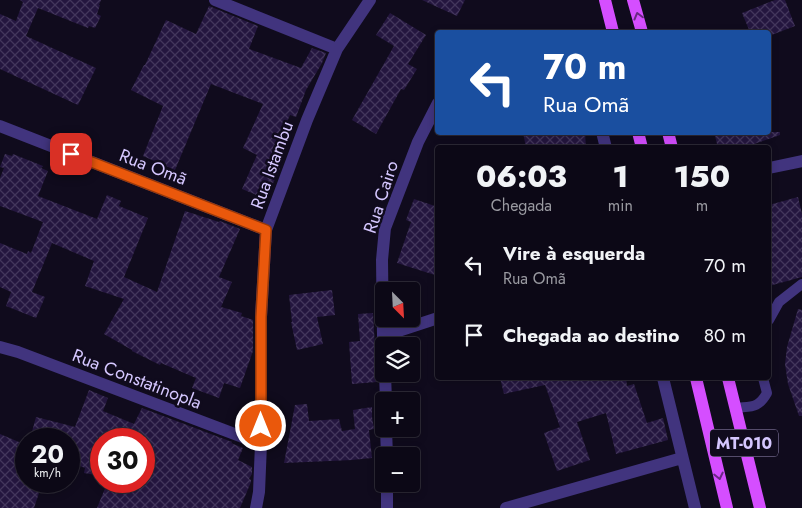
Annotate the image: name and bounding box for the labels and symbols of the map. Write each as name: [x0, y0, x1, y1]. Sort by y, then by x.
one-way arrow: [633, 13, 643, 21]
street label: Rua Istambu: [244, 117, 300, 213]
pin: [50, 133, 92, 175]
street label: Rua Omã: [115, 142, 191, 192]
street label: Rua Cairo: [357, 157, 405, 237]
north arrow: [375, 282, 420, 328]
street label: Rua Constatinopla: [69, 342, 205, 416]
position arrow: [234, 399, 286, 451]
speed limit sign: 30: [90, 428, 155, 493]
road number: MT-010: [710, 429, 778, 456]
one-way arrow: [713, 472, 724, 481]

